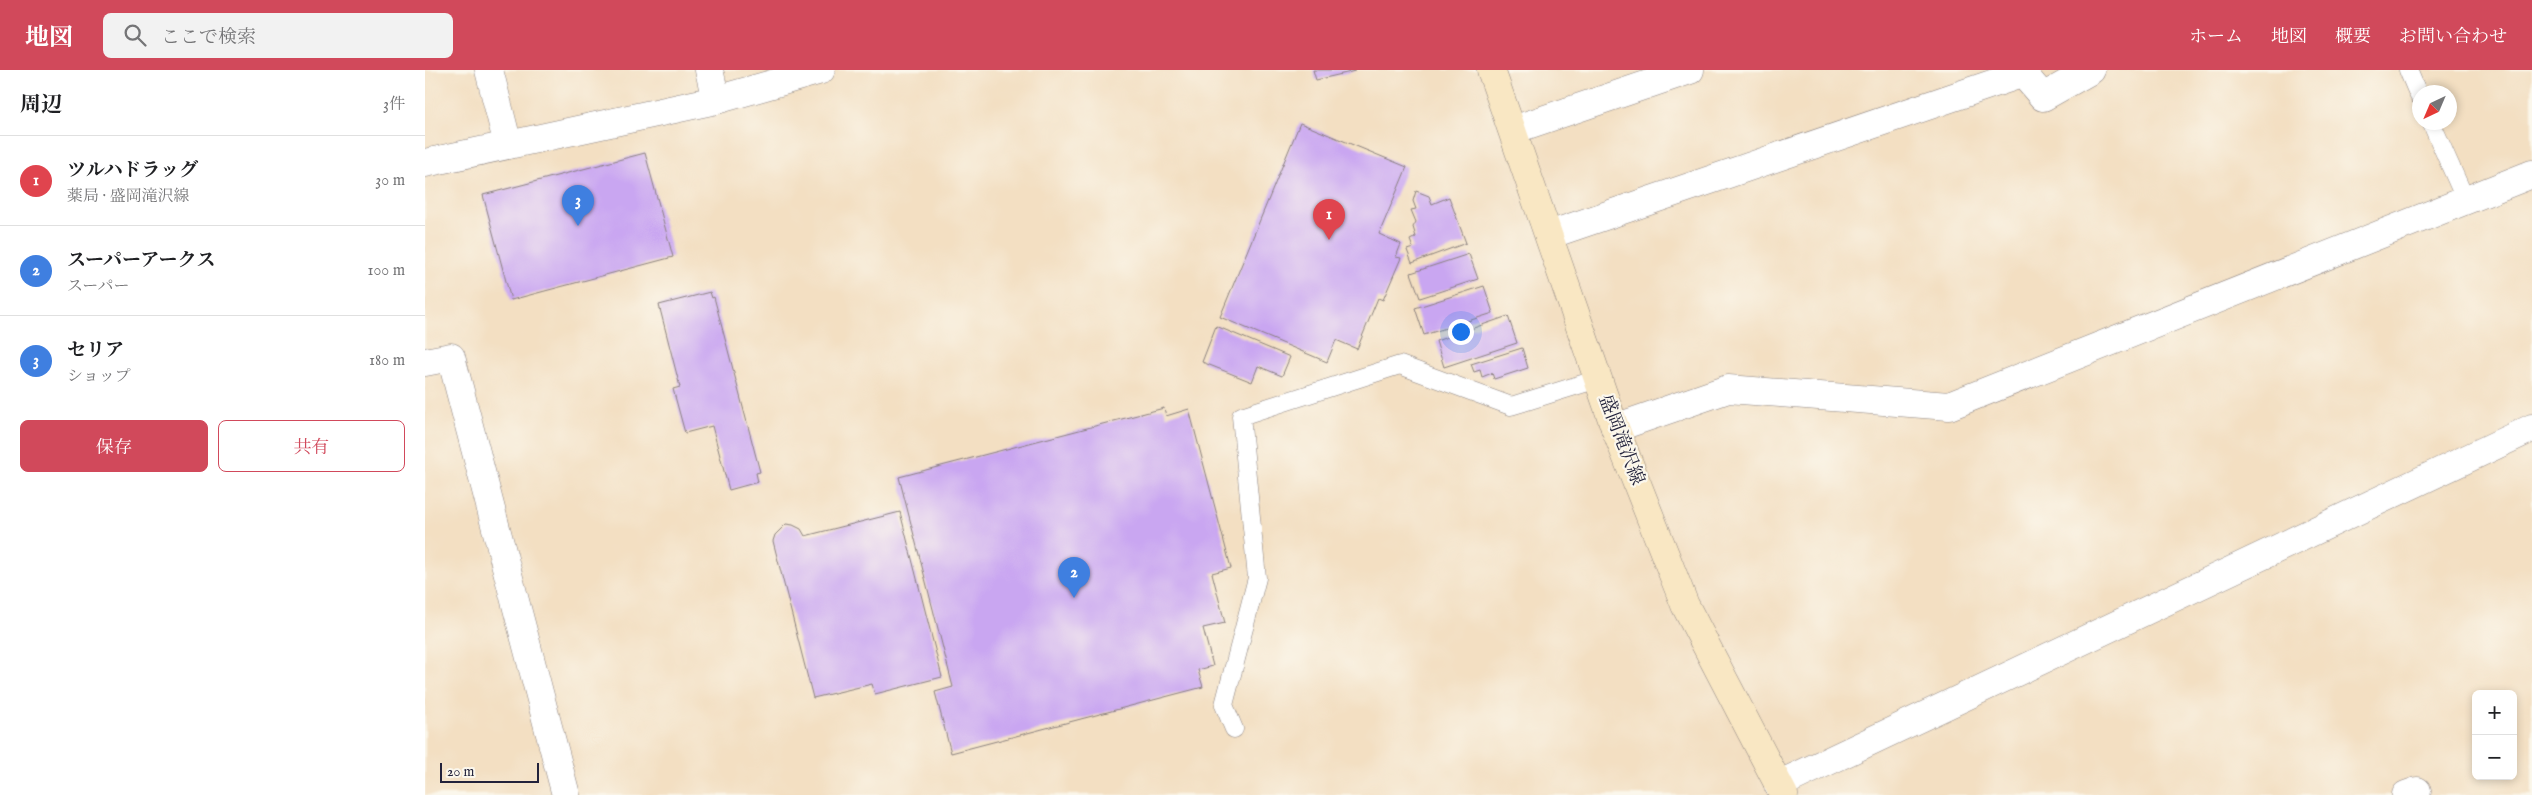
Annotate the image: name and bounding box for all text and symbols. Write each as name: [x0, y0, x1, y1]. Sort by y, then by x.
search box: [103, 13, 453, 58]
icon: search: [121, 21, 149, 49]
text: 地図: [25, 23, 73, 54]
text: ここで検索: [161, 26, 256, 50]
text: ホーム: [2189, 26, 2243, 49]
text: 地図: [2271, 26, 2307, 49]
text: 概要: [2335, 26, 2371, 49]
text: お問い合わせ: [2399, 26, 2507, 49]
north arrow: [2412, 85, 2457, 130]
text: 周辺: [20, 92, 62, 119]
text: 3件: [383, 95, 405, 115]
text: ツルハドラッグ: [67, 159, 198, 183]
text: 1: [33, 171, 39, 191]
text: 30 m: [375, 171, 405, 191]
pin: 3: [562, 185, 594, 226]
text: 薬局 · 盛岡滝沢線: [67, 187, 190, 207]
pin: 1: [1313, 199, 1345, 240]
text: スーパーアークス: [67, 249, 215, 273]
text: 2: [32, 261, 40, 281]
text: 100 m: [368, 261, 405, 281]
text: スーパー: [67, 277, 129, 297]
your location: [1448, 319, 1474, 345]
text: セリア: [67, 339, 124, 363]
text: 3: [33, 351, 39, 371]
text: 180 m: [369, 351, 405, 371]
text: ショップ: [67, 367, 131, 387]
street label: 盛岡滝沢線: [1593, 391, 1649, 489]
button: 保存: [20, 420, 208, 472]
button: 共有: [218, 420, 405, 472]
pin: 2: [1058, 557, 1090, 598]
map controls: [2472, 690, 2517, 780]
button: +: [2472, 690, 2517, 735]
button: −: [2472, 735, 2517, 780]
scale bar: [440, 760, 539, 783]
text: 20 m: [447, 763, 474, 781]

